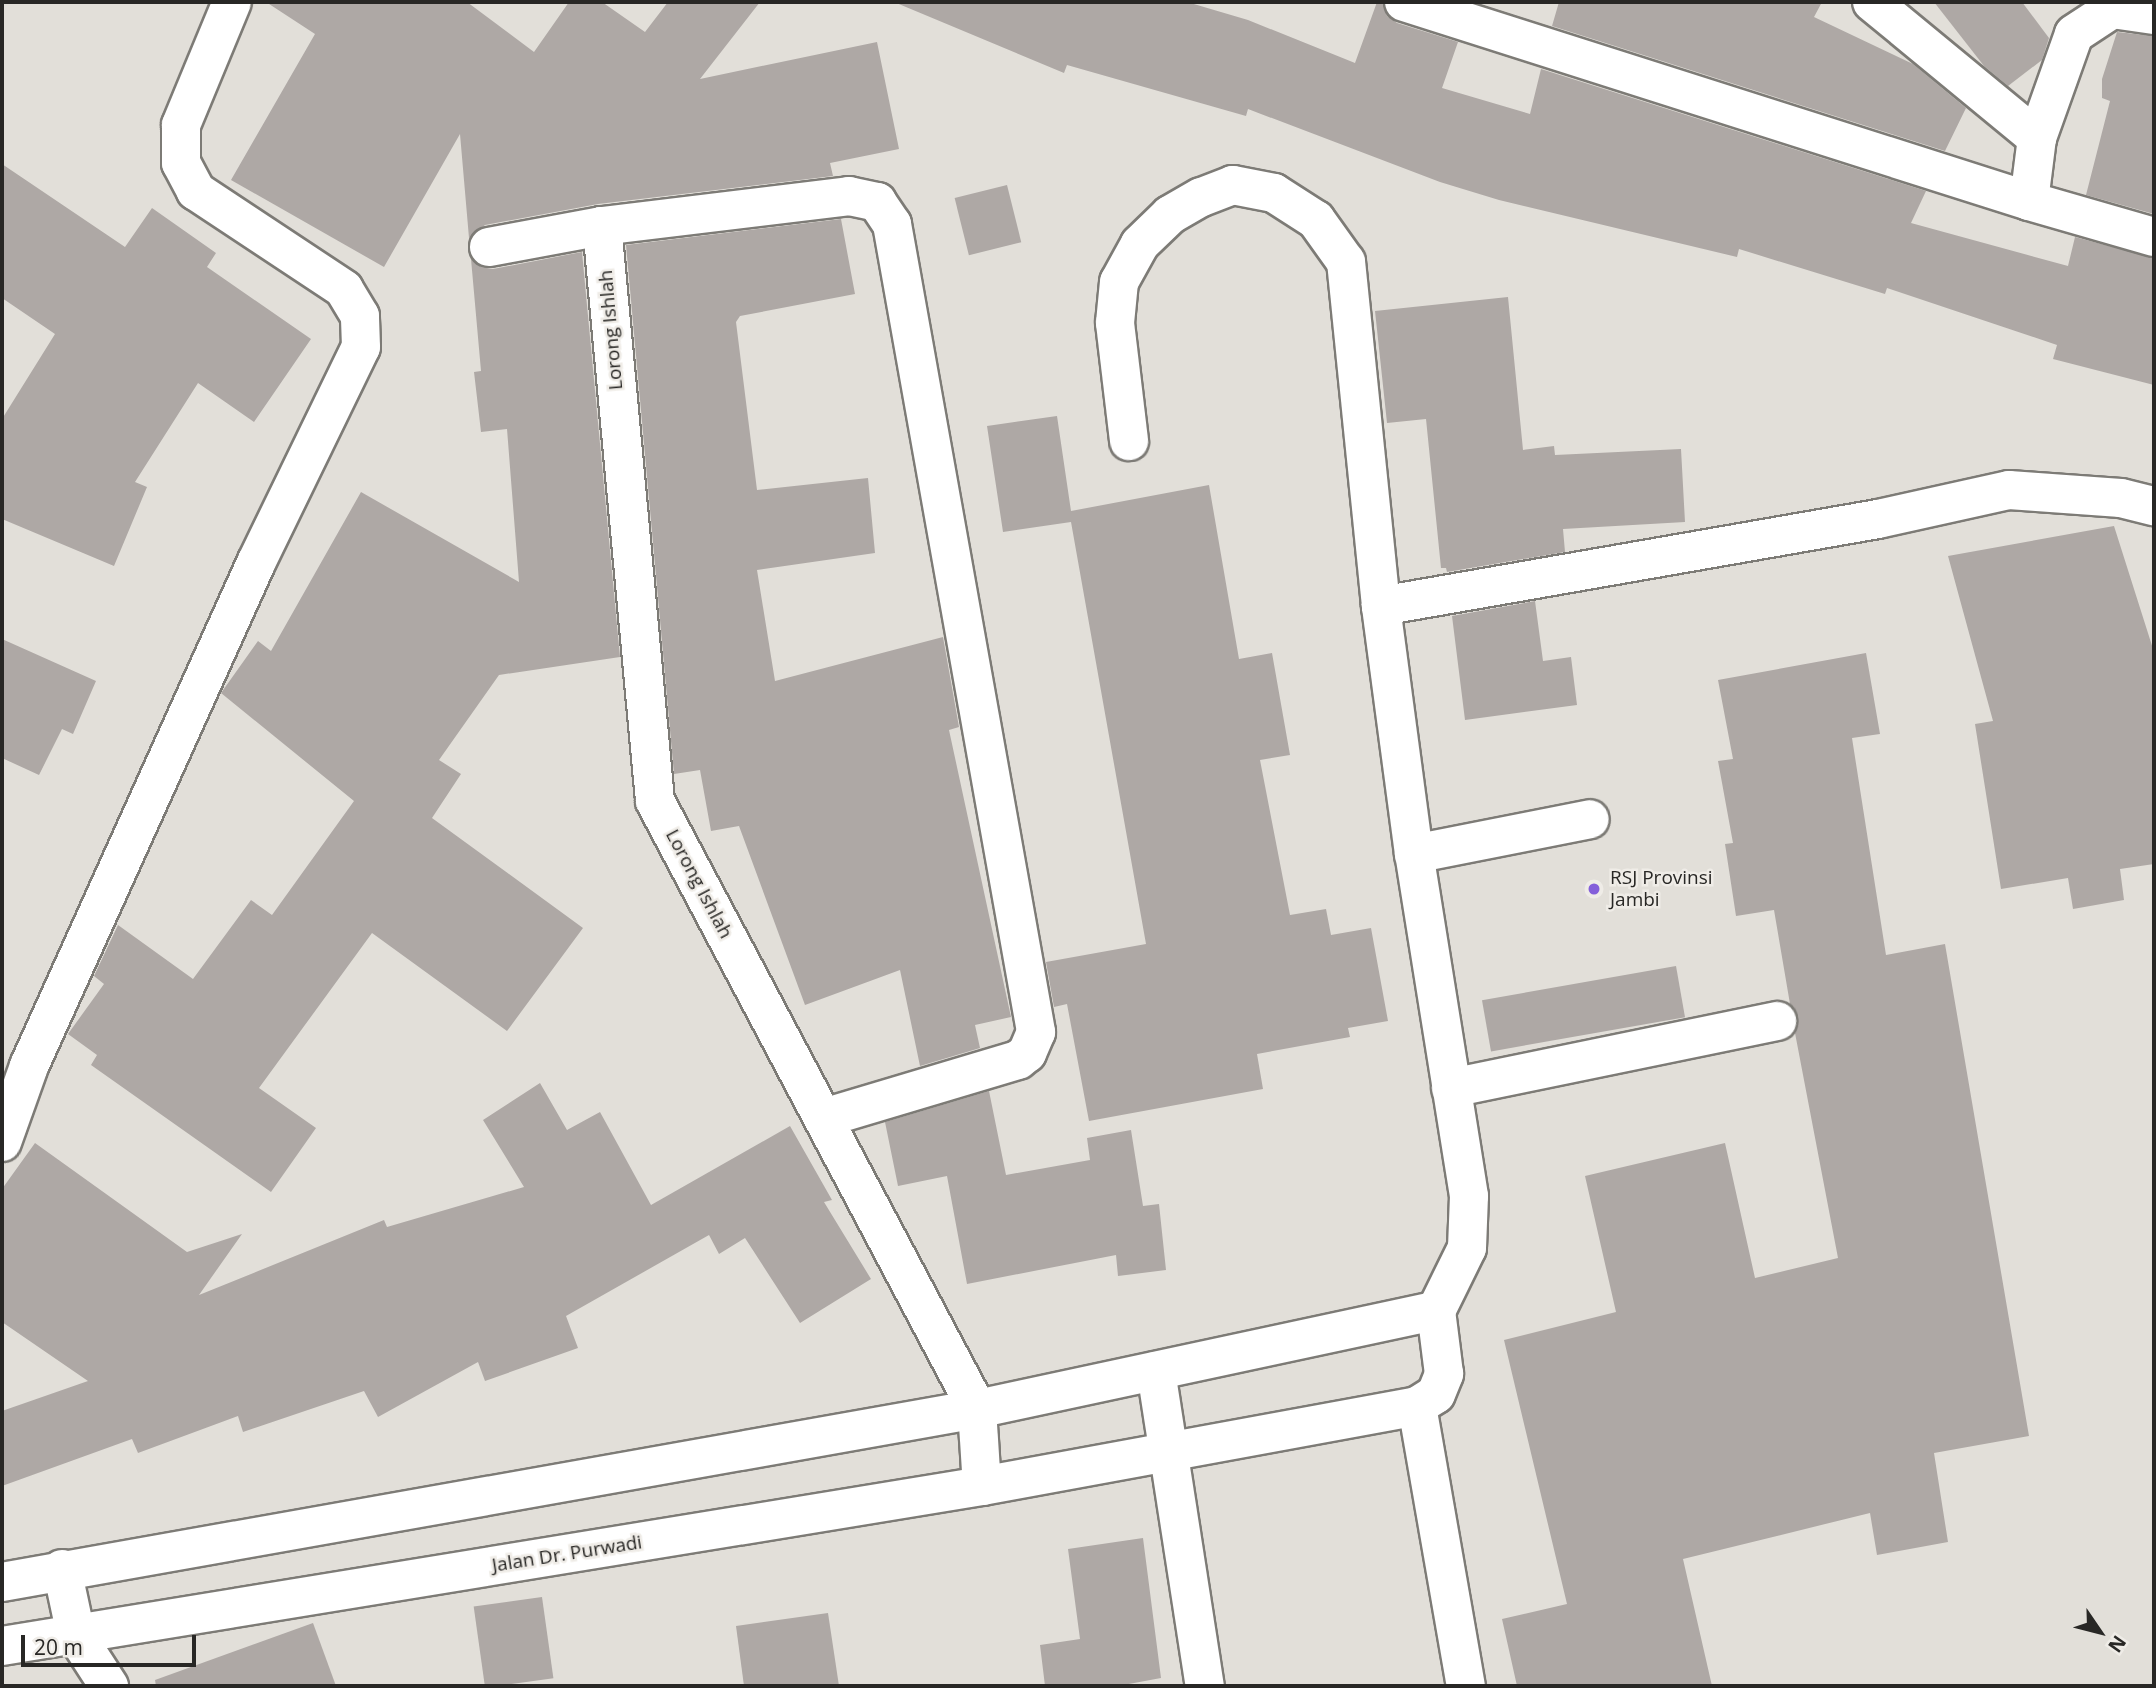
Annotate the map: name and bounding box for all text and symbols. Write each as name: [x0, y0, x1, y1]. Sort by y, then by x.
street label: Lorong Ishlah: [594, 269, 628, 391]
street label: Lorong Ishlah: [661, 825, 737, 943]
place label: RSJ Provinsi Jambi: [1610, 867, 1713, 911]
marker: RSJ Provinsi Jambi: [1584, 879, 1604, 899]
street label: Jalan Dr. Purwadi: [490, 1531, 644, 1577]
north arrow: [2065, 1597, 2135, 1667]
scale bar: [24, 1622, 200, 1666]
text: N: [2102, 1630, 2132, 1658]
text: 20 m: [34, 1633, 83, 1661]

